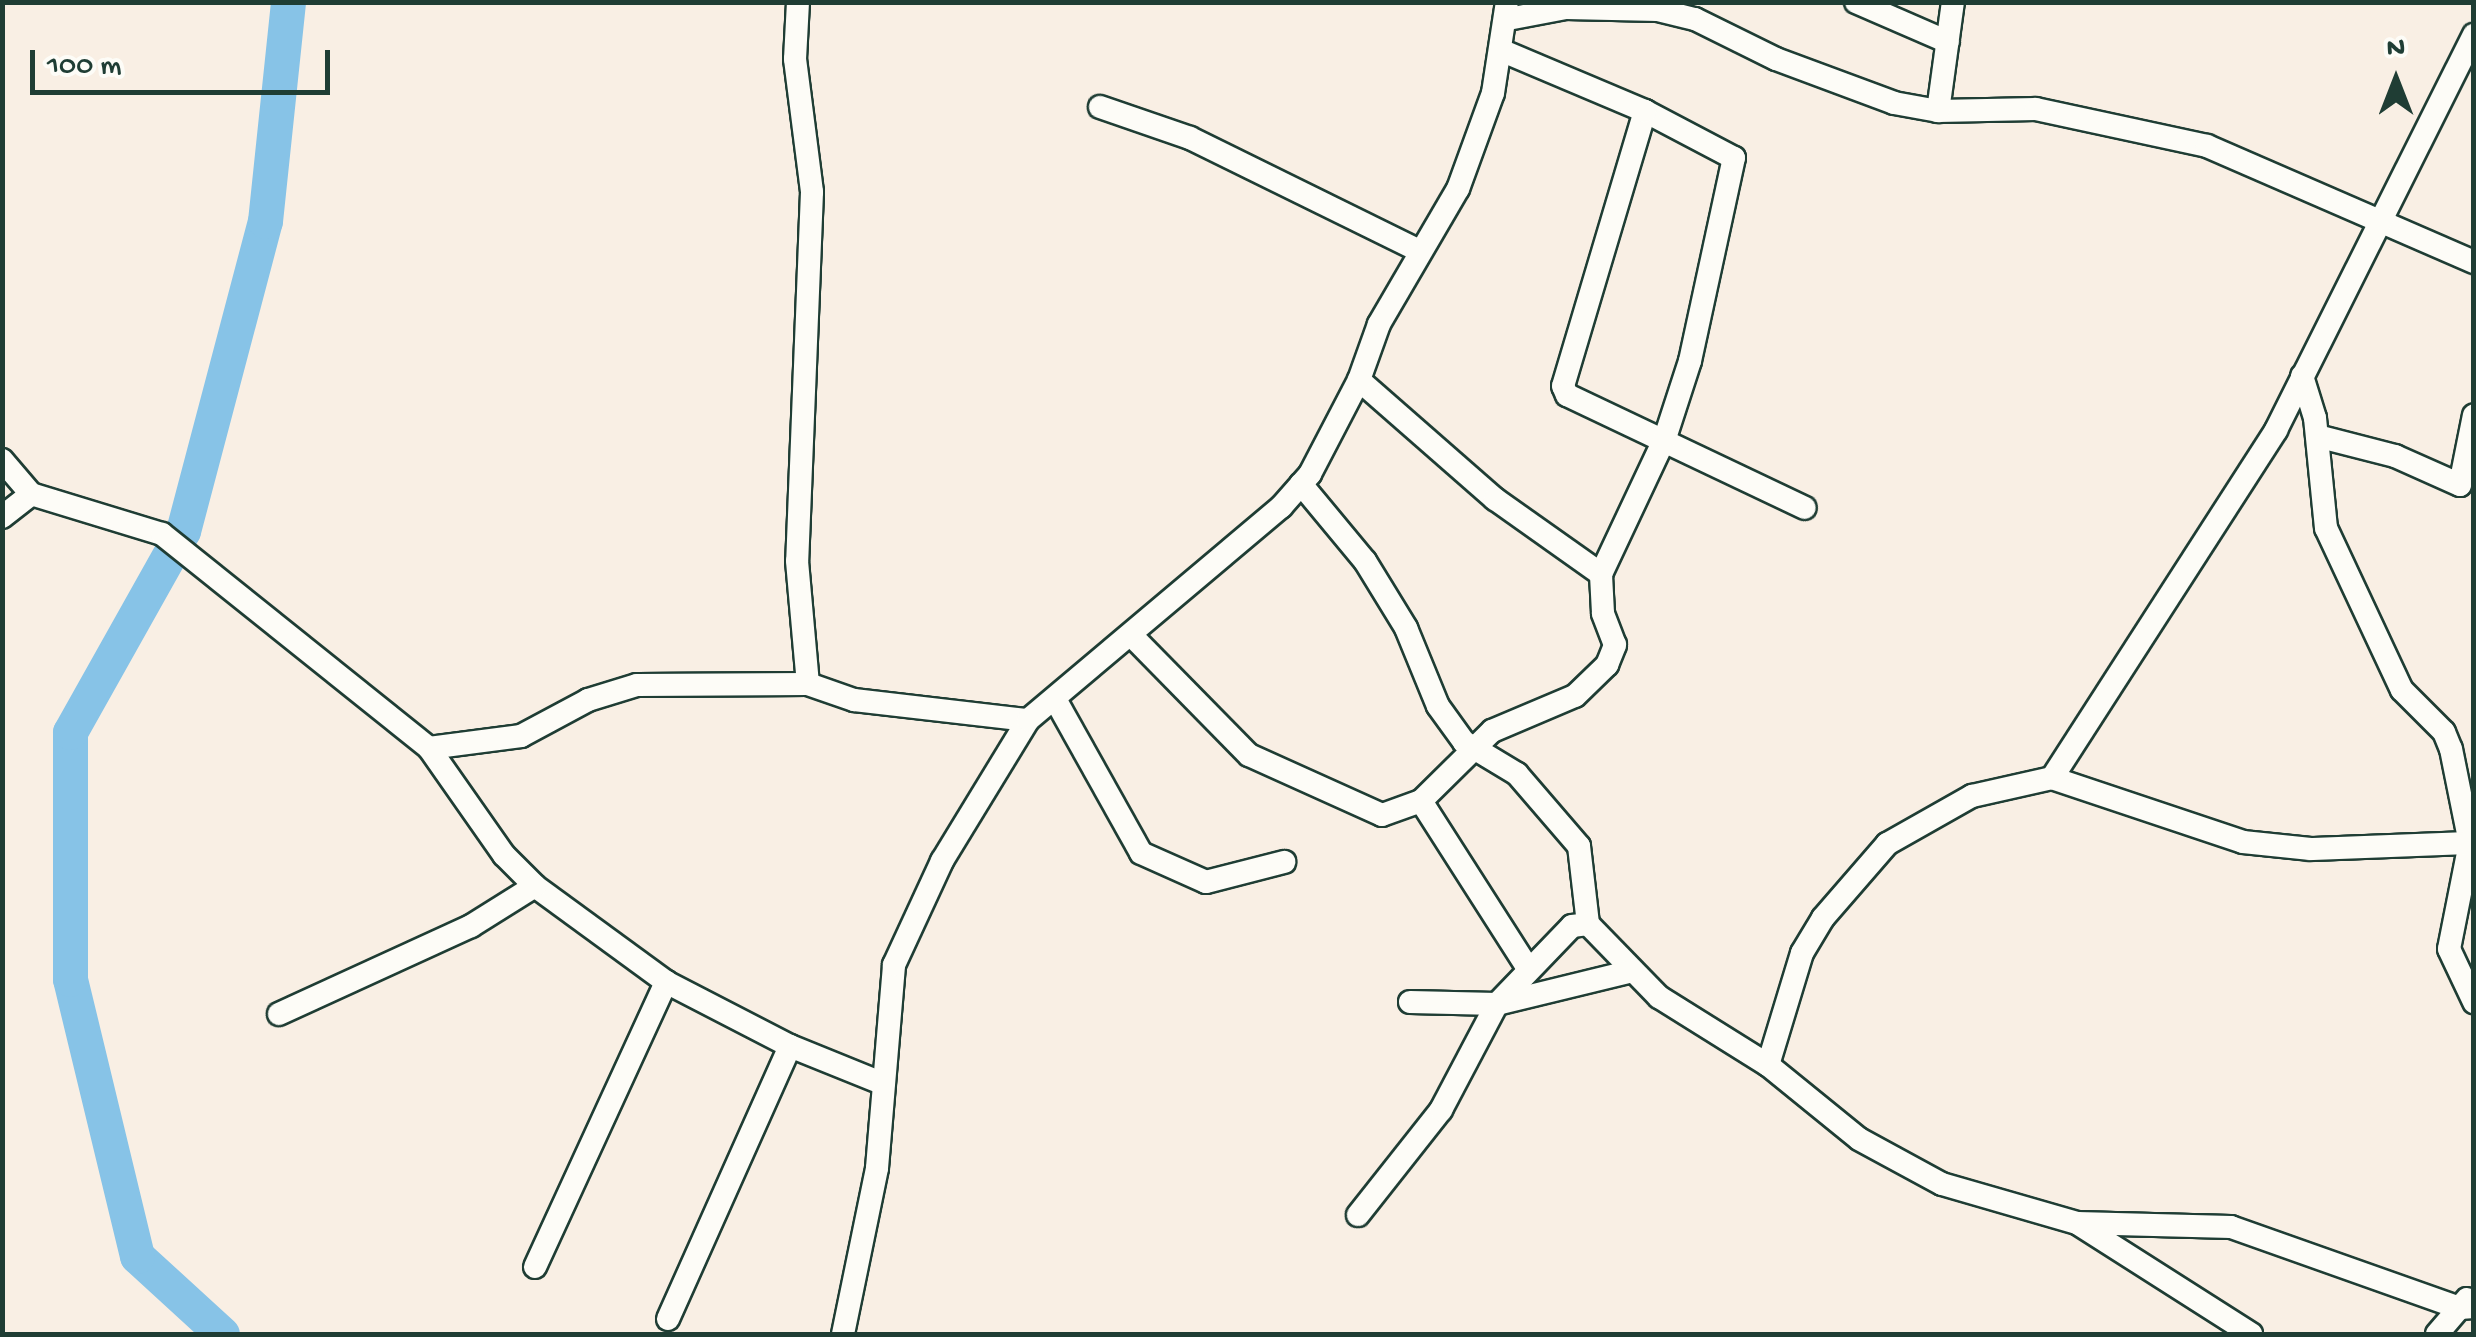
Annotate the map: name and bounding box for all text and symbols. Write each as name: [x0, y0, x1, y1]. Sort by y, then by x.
scale bar: [35, 30, 335, 92]
north arrow: [2346, 30, 2446, 130]
text: N: [2387, 33, 2405, 66]
text: 100 m: [47, 50, 122, 85]

